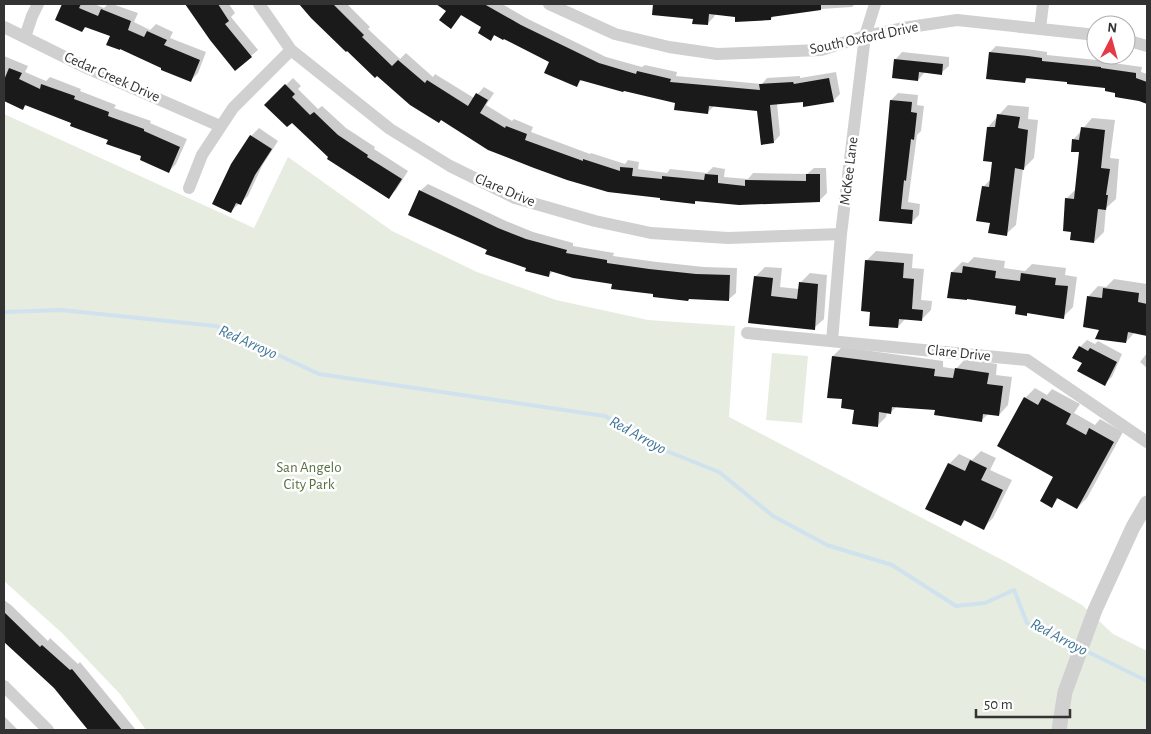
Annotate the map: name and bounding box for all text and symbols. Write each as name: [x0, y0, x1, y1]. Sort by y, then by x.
north arrow: [1086, 15, 1136, 65]
street label: South Oxford Drive: [808, 19, 920, 57]
text: N: [1107, 21, 1118, 36]
street label: Cedar Creek Drive: [62, 49, 162, 105]
street label: McKee Lane: [837, 136, 861, 206]
street label: Clare Drive: [473, 171, 537, 209]
water label: Red Arroyo: [217, 322, 280, 362]
street label: Clare Drive: [927, 342, 992, 364]
water label: Red Arroyo: [607, 413, 669, 457]
park label: San Angelo City Park: [276, 460, 342, 492]
water label: Red Arroyo: [1028, 615, 1090, 659]
scale bar: [976, 686, 1070, 718]
text: 50 m: [984, 697, 1013, 712]

